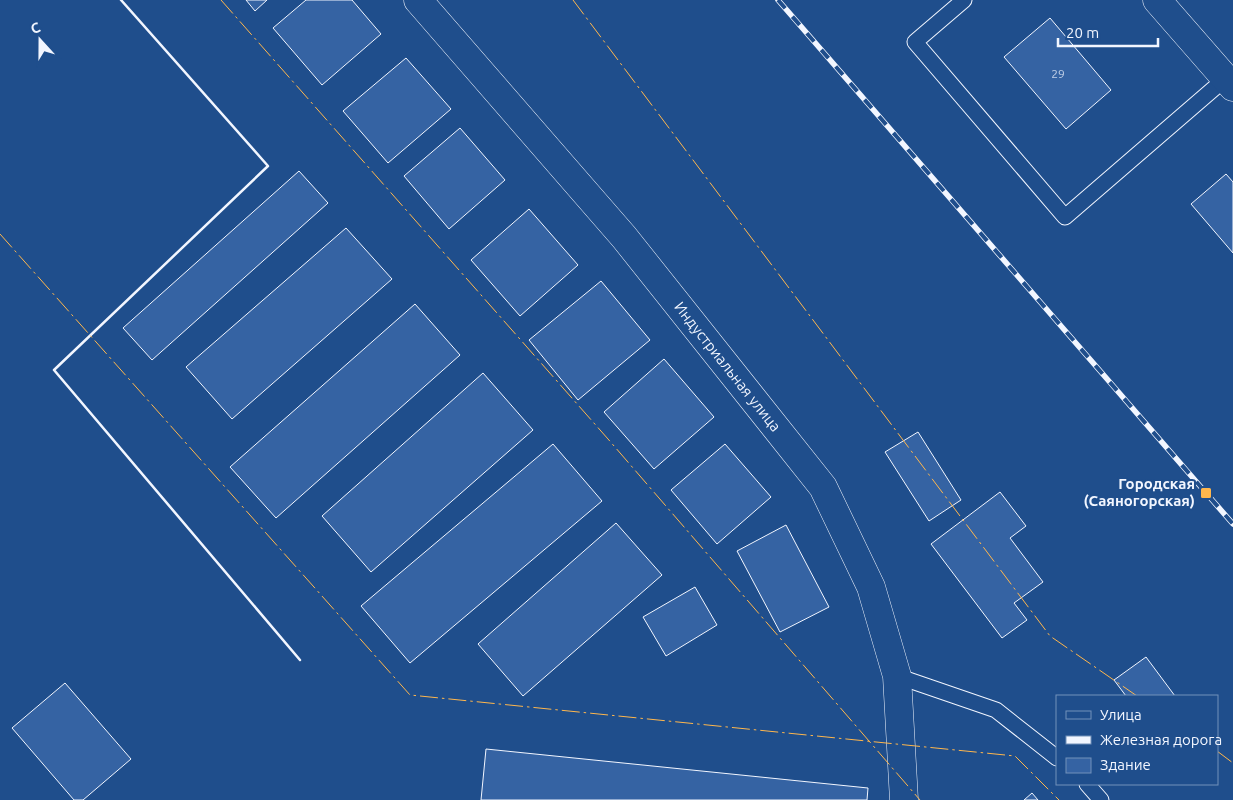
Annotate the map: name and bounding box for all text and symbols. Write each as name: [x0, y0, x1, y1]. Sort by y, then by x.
north arrow: [15, 15, 65, 65]
scale bar: [1058, 15, 1158, 47]
text: С: [28, 19, 42, 37]
text: 20 m: [1066, 24, 1099, 41]
house number: 29: [1051, 67, 1065, 80]
street label: Индустриальная улица: [671, 298, 784, 435]
place label: Городская (Саяногорская): [1084, 475, 1195, 509]
marker: Городская (Саяногорская): [1199, 486, 1213, 500]
legend: [1056, 695, 1218, 785]
text: Улица: [1100, 706, 1142, 723]
text: Железная дорога: [1100, 731, 1222, 748]
text: Здание: [1100, 756, 1151, 773]

